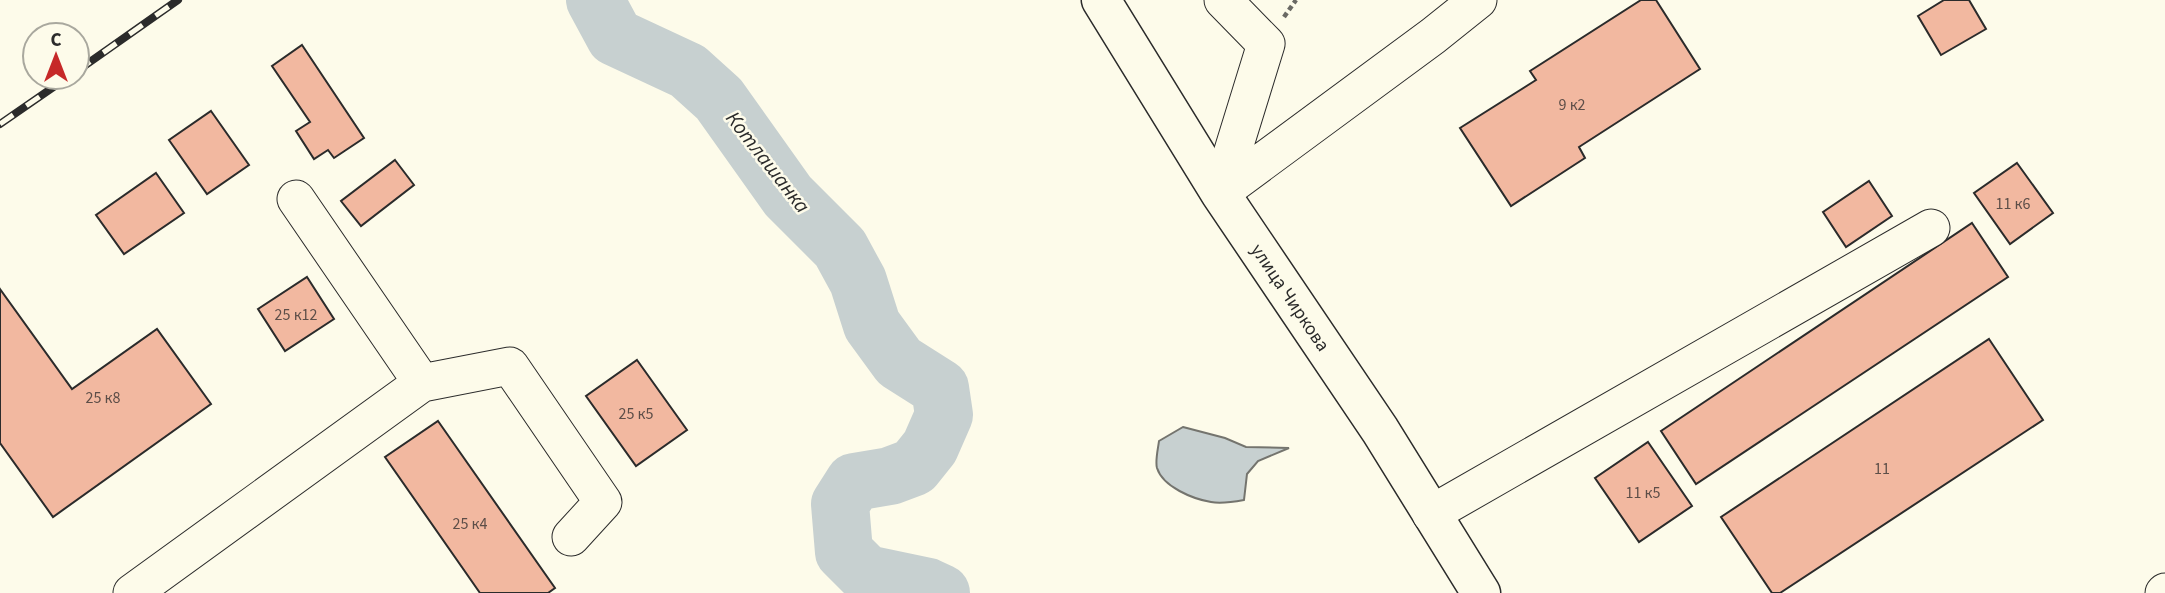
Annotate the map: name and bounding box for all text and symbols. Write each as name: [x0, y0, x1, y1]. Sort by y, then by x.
north arrow: [21, 21, 91, 91]
text: С: [50, 27, 62, 54]
house number: 9 к2: [1558, 94, 1586, 116]
water label: Котлашанка: [719, 105, 817, 219]
house number: 11 к6: [1996, 193, 2031, 215]
street label: улица Чиркова: [1244, 239, 1336, 357]
house number: 25 к12: [275, 304, 318, 326]
house number: 25 к8: [86, 387, 121, 409]
house number: 25 к5: [619, 403, 654, 425]
house number: 11: [1874, 458, 1890, 480]
house number: 11 к5: [1626, 482, 1661, 504]
house number: 25 к4: [453, 513, 488, 535]

